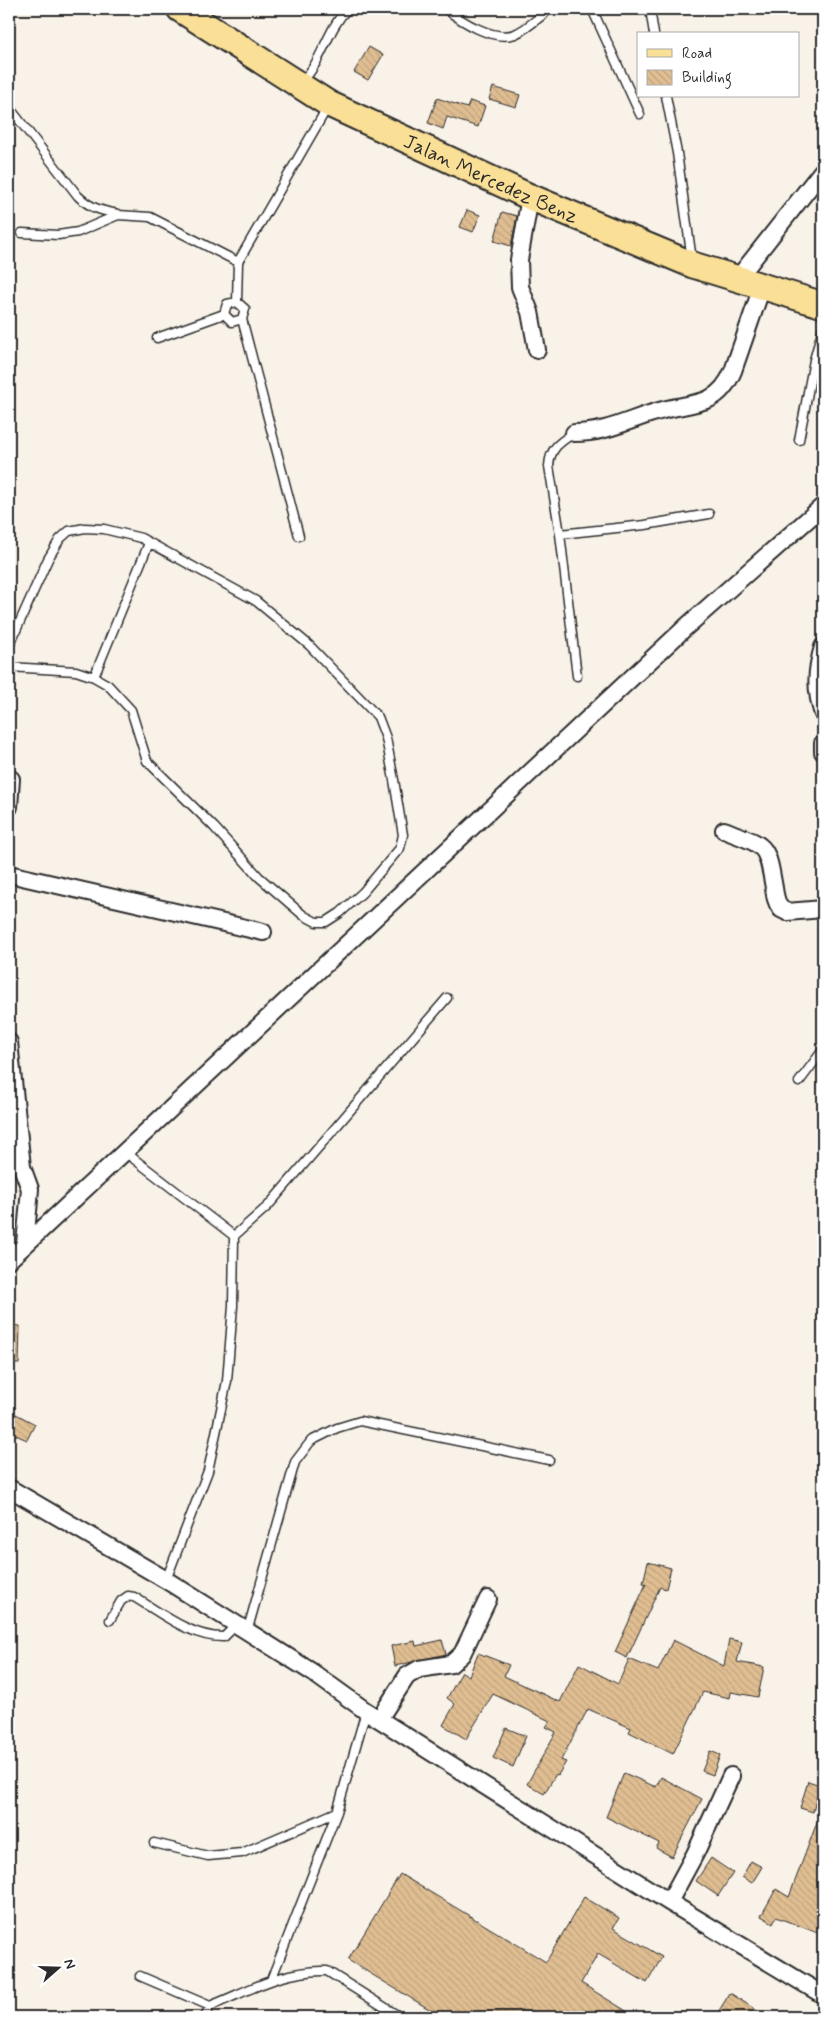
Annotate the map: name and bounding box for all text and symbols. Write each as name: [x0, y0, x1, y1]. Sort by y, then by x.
legend: [637, 32, 800, 98]
text: Road: [682, 44, 712, 64]
text: Building: [682, 68, 732, 89]
street label: Jalan Mercedez Benz: [399, 128, 582, 231]
north arrow: [32, 1944, 82, 1994]
text: N: [59, 1956, 79, 1971]

